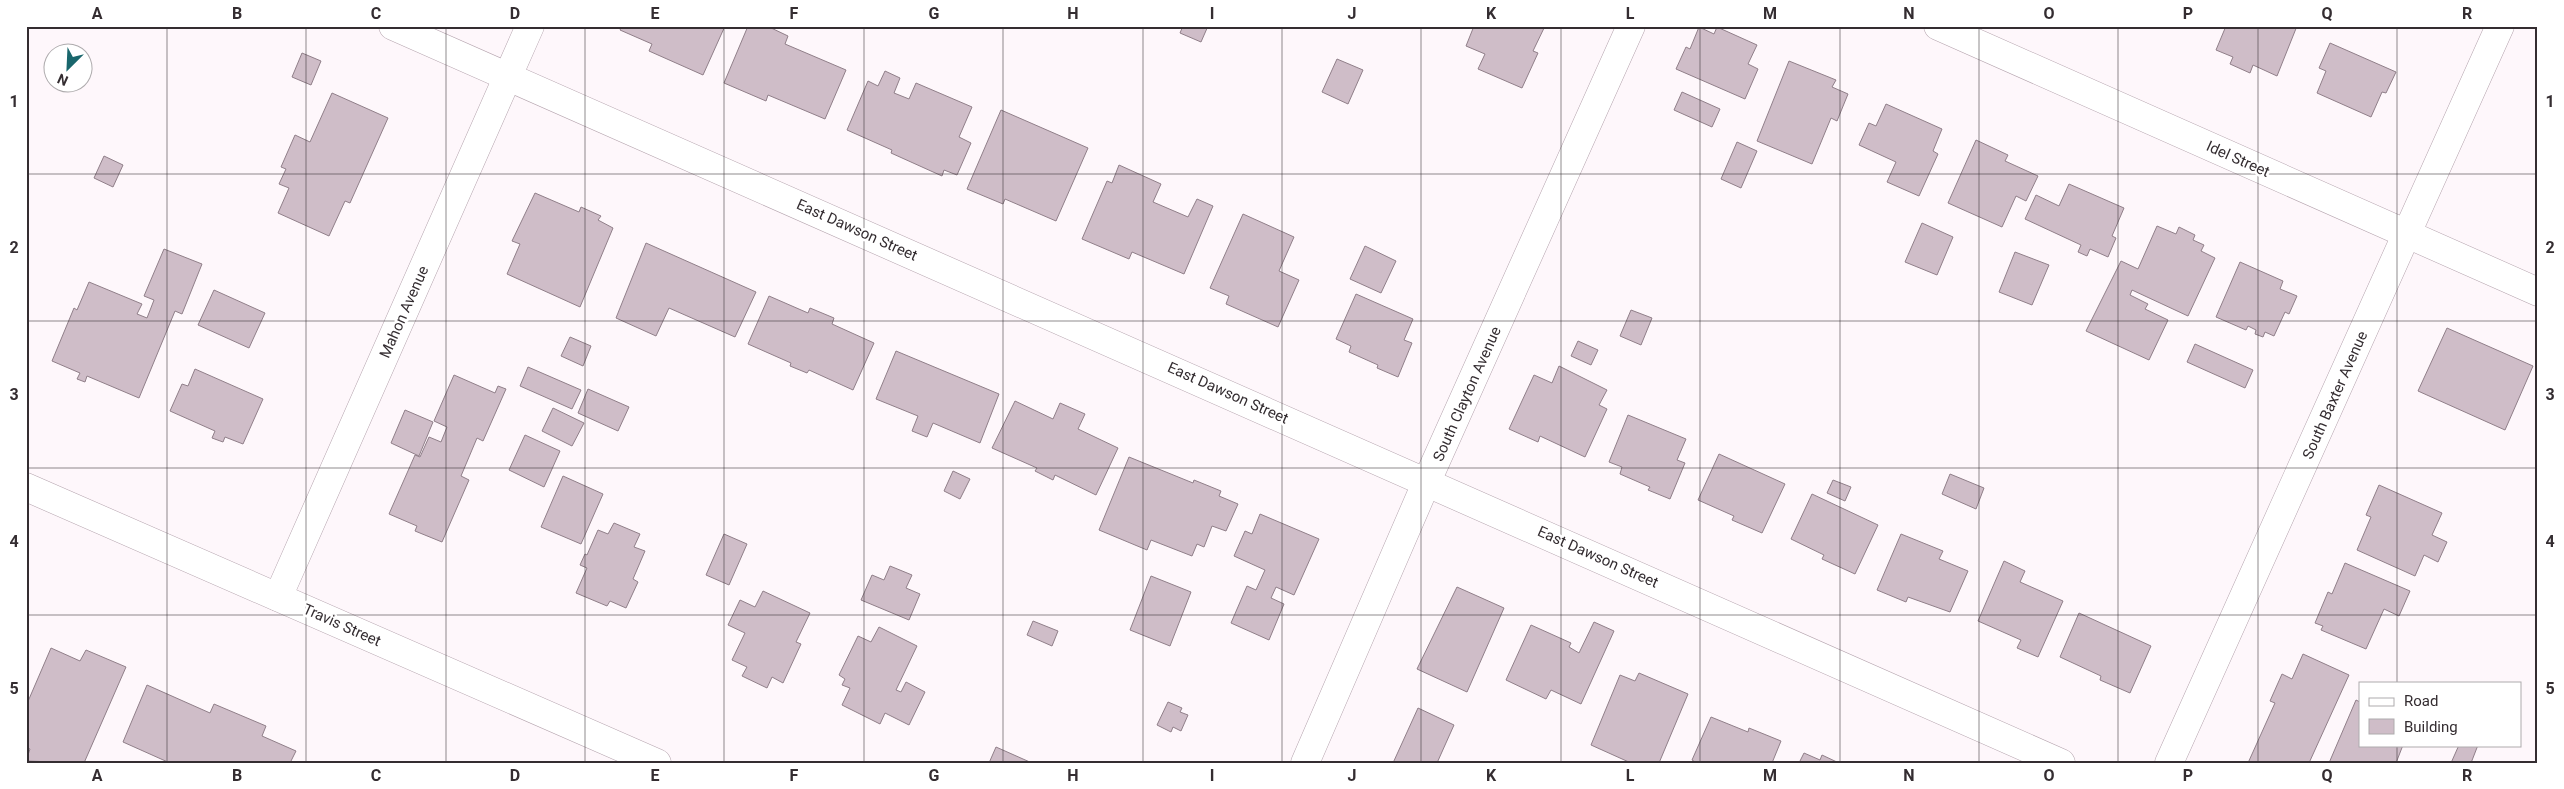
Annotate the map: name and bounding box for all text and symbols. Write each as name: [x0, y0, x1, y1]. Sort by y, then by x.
text: A: [92, 4, 103, 23]
text: B: [232, 4, 242, 23]
text: C: [371, 4, 381, 23]
text: D: [510, 4, 520, 23]
text: E: [651, 4, 660, 23]
text: F: [790, 4, 799, 23]
text: G: [929, 4, 940, 23]
text: H: [1067, 4, 1079, 23]
text: I: [1210, 4, 1214, 23]
text: J: [1348, 4, 1356, 23]
text: K: [1486, 4, 1497, 23]
text: L: [1626, 4, 1635, 23]
text: M: [1763, 4, 1777, 23]
text: N: [1903, 4, 1915, 23]
text: O: [2043, 4, 2055, 23]
text: P: [2183, 4, 2193, 23]
text: Q: [2321, 4, 2333, 23]
text: R: [2462, 4, 2472, 23]
north arrow: [42, 42, 92, 92]
text: N: [55, 71, 70, 89]
text: 1: [9, 92, 19, 111]
text: 1: [2545, 92, 2555, 111]
street label: Idel Street: [2204, 137, 2273, 181]
street label: East Dawson Street: [794, 195, 920, 265]
text: 2: [9, 238, 19, 257]
text: 2: [2545, 238, 2555, 257]
street label: Mahon Avenue: [376, 263, 432, 361]
street label: South Clayton Avenue: [1429, 324, 1505, 464]
street label: South Baxter Avenue: [2299, 328, 2371, 462]
street label: East Dawson Street: [1165, 358, 1291, 428]
text: 3: [9, 385, 19, 404]
text: 3: [2545, 385, 2555, 404]
street label: East Dawson Street: [1535, 522, 1661, 592]
text: 4: [9, 532, 19, 551]
text: 4: [2545, 532, 2555, 551]
street label: Travis Street: [300, 600, 384, 650]
text: 5: [9, 679, 19, 698]
text: 5: [2545, 679, 2555, 698]
legend: [2359, 682, 2522, 746]
text: Road: [2404, 692, 2438, 710]
text: Building: [2404, 718, 2458, 736]
text: A: [92, 766, 103, 785]
text: B: [232, 766, 242, 785]
text: C: [371, 766, 381, 785]
text: D: [510, 766, 520, 785]
text: E: [651, 766, 660, 785]
text: F: [790, 766, 799, 785]
text: G: [929, 766, 940, 785]
text: H: [1067, 766, 1079, 785]
text: I: [1210, 766, 1214, 785]
text: J: [1348, 766, 1356, 785]
text: K: [1486, 766, 1497, 785]
text: L: [1626, 766, 1635, 785]
text: M: [1763, 766, 1777, 785]
text: N: [1903, 766, 1915, 785]
text: O: [2043, 766, 2055, 785]
text: P: [2183, 766, 2193, 785]
text: Q: [2321, 766, 2333, 785]
text: R: [2462, 766, 2472, 785]

